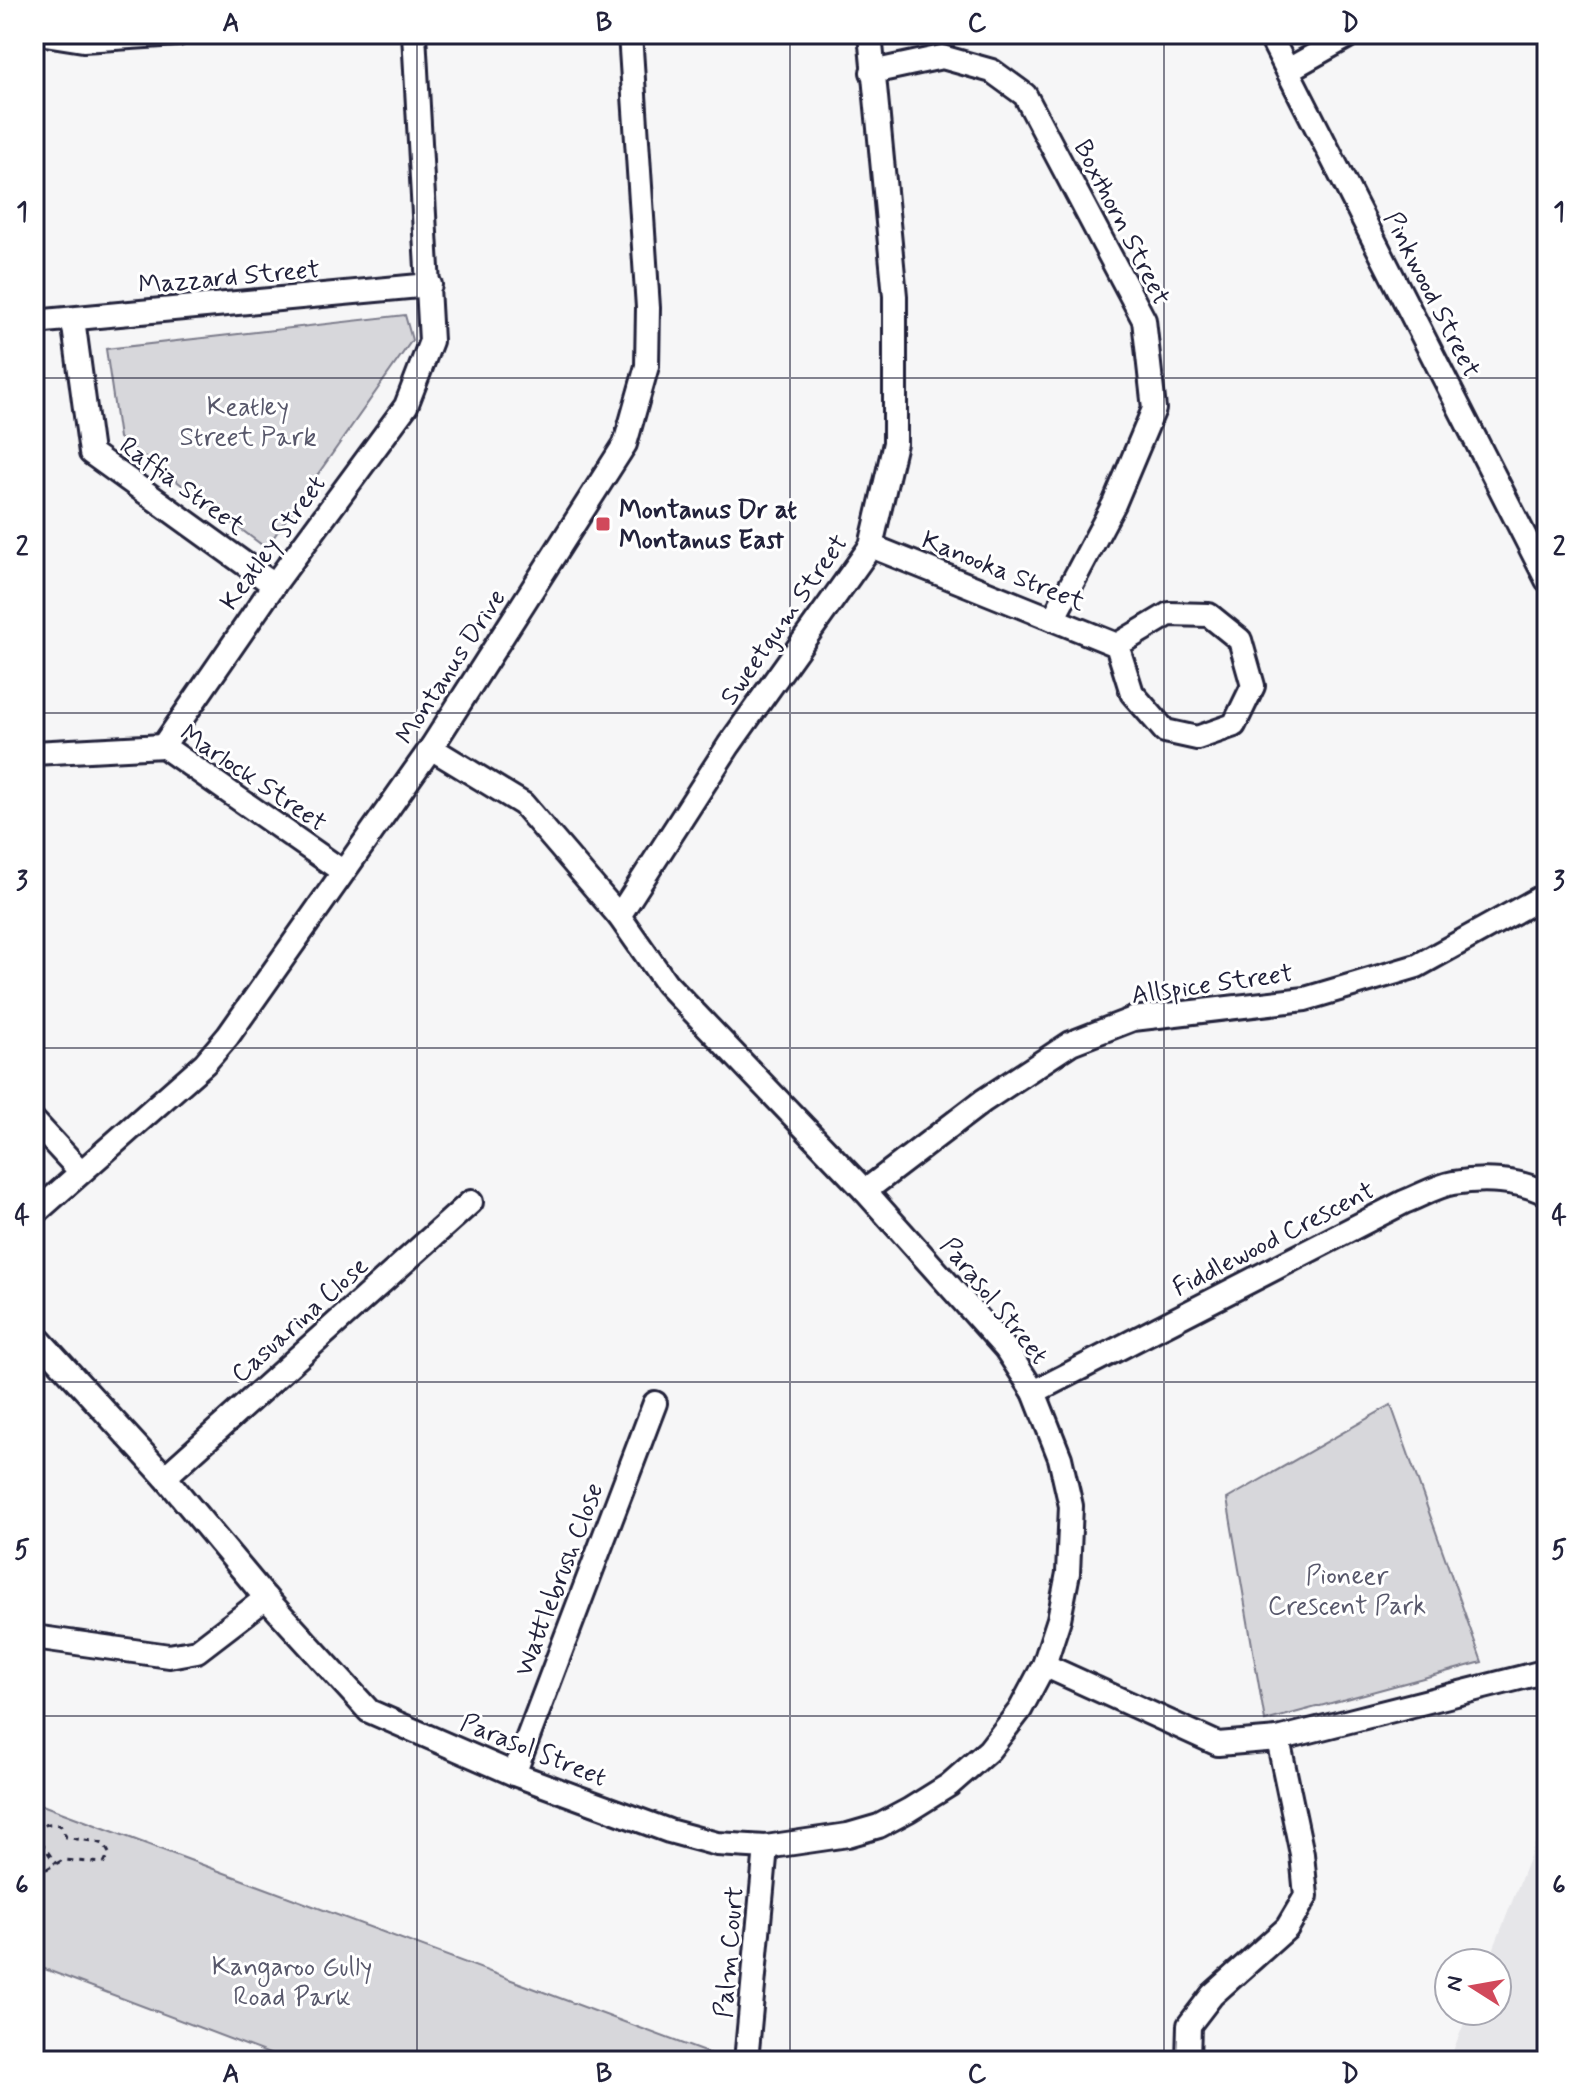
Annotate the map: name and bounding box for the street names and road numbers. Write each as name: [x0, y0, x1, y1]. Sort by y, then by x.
street label: Boxthorn Street: [1065, 134, 1178, 311]
street label: Pinkwood Street: [1375, 206, 1488, 384]
street label: Mazzard Street: [137, 253, 321, 303]
street label: Raffia Street: [112, 429, 252, 544]
street label: Keatley Street: [213, 469, 334, 618]
street label: Kanooka Street: [917, 524, 1090, 620]
street label: Sweetgum Street: [713, 528, 856, 712]
street label: Montanus Drive: [389, 583, 515, 751]
street label: Marlock Street: [173, 717, 333, 840]
street label: Allspice Street: [1129, 957, 1295, 1013]
street label: Fiddlewood Crescent: [1167, 1174, 1381, 1305]
street label: Parasol Street: [932, 1231, 1055, 1372]
street label: Casuarina Close: [224, 1250, 376, 1391]
street label: Wattlebrush Close: [507, 1478, 612, 1681]
street label: Parasol Street: [455, 1706, 611, 1796]
street label: Palm Court: [707, 1885, 753, 2019]

